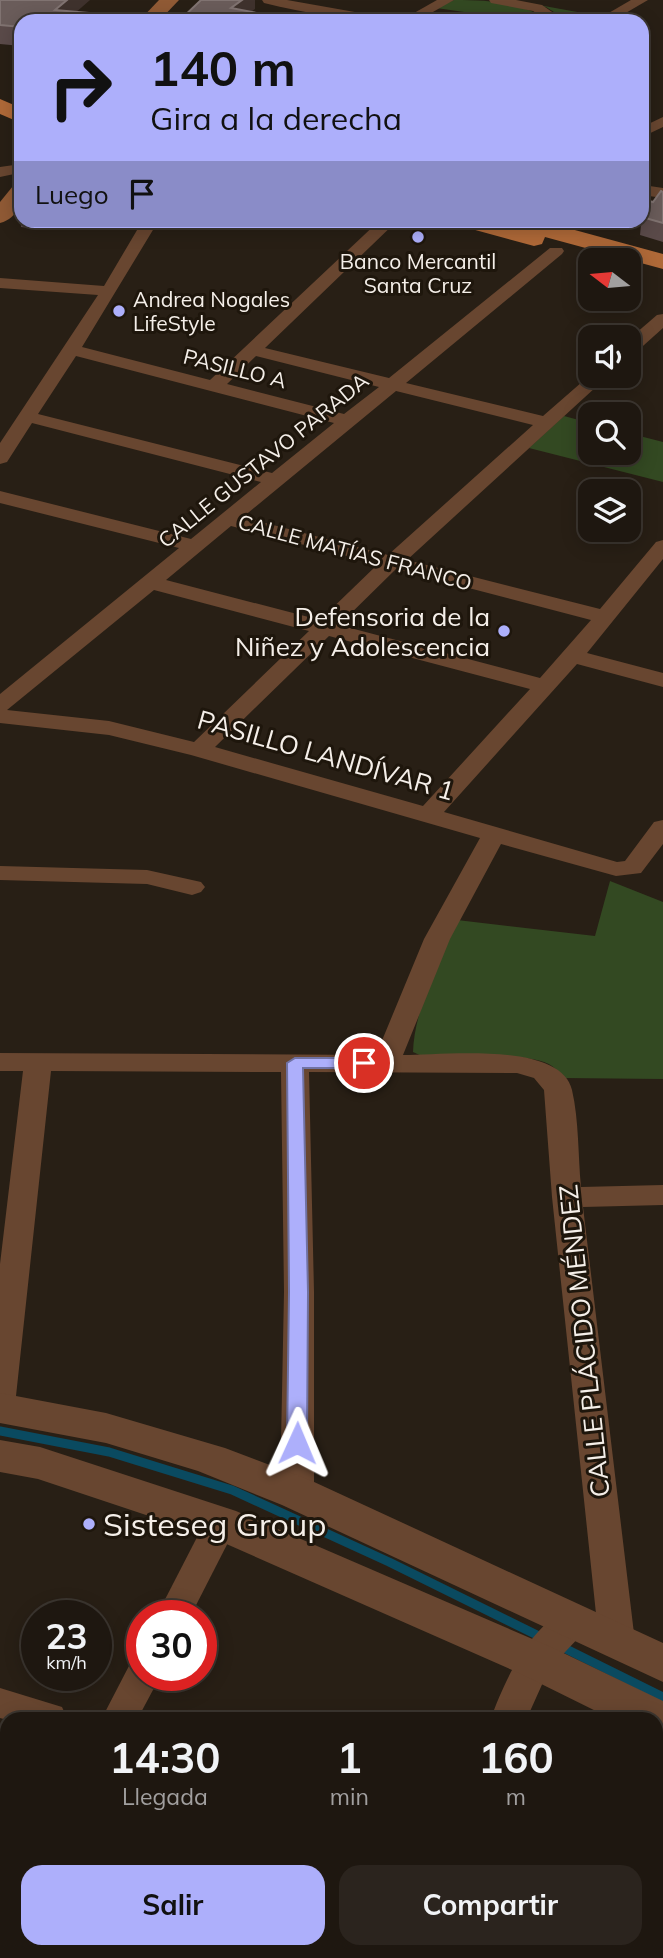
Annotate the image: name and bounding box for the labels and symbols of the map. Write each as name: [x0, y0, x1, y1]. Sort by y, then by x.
marker: Banco Mercantil Santa Cruz: [410, 229, 426, 245]
place label: Banco Mercantil Santa Cruz: [340, 248, 496, 298]
north arrow: [578, 248, 640, 312]
place label: Andrea Nogales LifeStyle: [133, 286, 290, 336]
marker: Andrea Nogales LifeStyle: [111, 303, 127, 319]
street label: PASILLO A: [181, 343, 290, 393]
street label: CALLE GUSTAVO PARADA: [153, 367, 374, 553]
street label: CALLE MATÍAS FRANCO: [235, 508, 475, 596]
place label: Defensoria de la Niñez y Adolescencia: [235, 600, 490, 663]
marker: Defensoria de la Niñez y Adolescencia: [496, 623, 512, 639]
street label: PASILLO LANDÍVAR 1: [194, 703, 458, 807]
pin: [334, 1033, 394, 1093]
street label: CALLE PLÁCIDO MÉNDEZ: [551, 1183, 617, 1499]
position arrow: [260, 1406, 334, 1480]
place label: Sisteseg Group: [103, 1504, 326, 1544]
marker: Sisteseg Group: [81, 1516, 97, 1532]
speed limit sign: 30: [126, 1600, 217, 1691]

